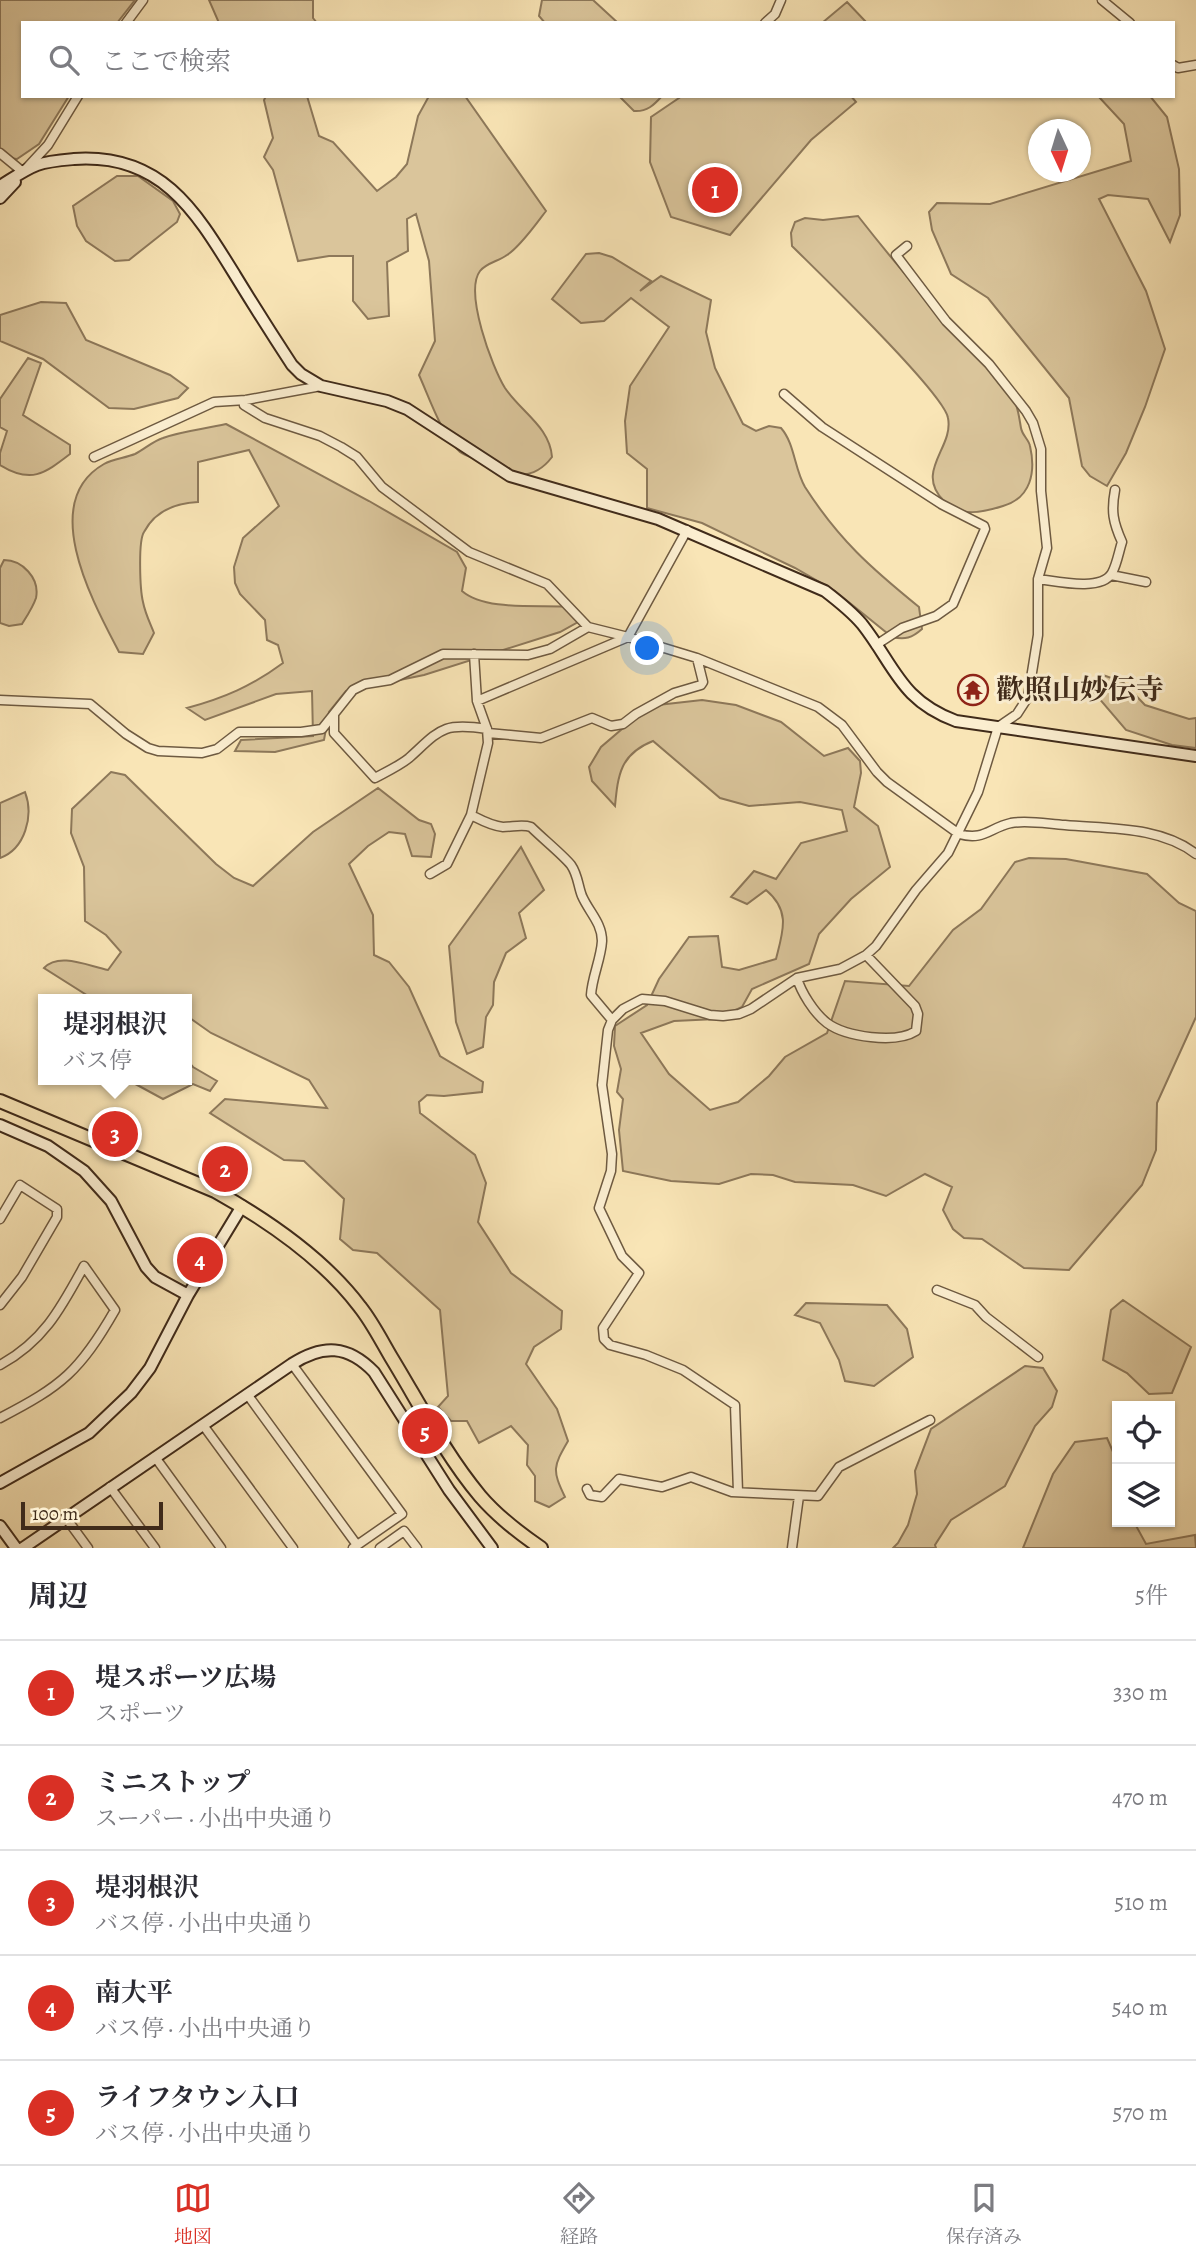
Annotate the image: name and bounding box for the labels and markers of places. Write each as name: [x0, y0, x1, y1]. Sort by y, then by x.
pin: 1: [692, 164, 738, 216]
place label: 歡照山妙伝寺: [996, 671, 1164, 709]
temple icon: 歡照山妙伝寺: [956, 673, 990, 707]
pin: 3: [92, 1108, 138, 1160]
pin: 2: [202, 1143, 248, 1195]
pin: 4: [177, 1234, 223, 1286]
pin: 5: [402, 1405, 448, 1457]

